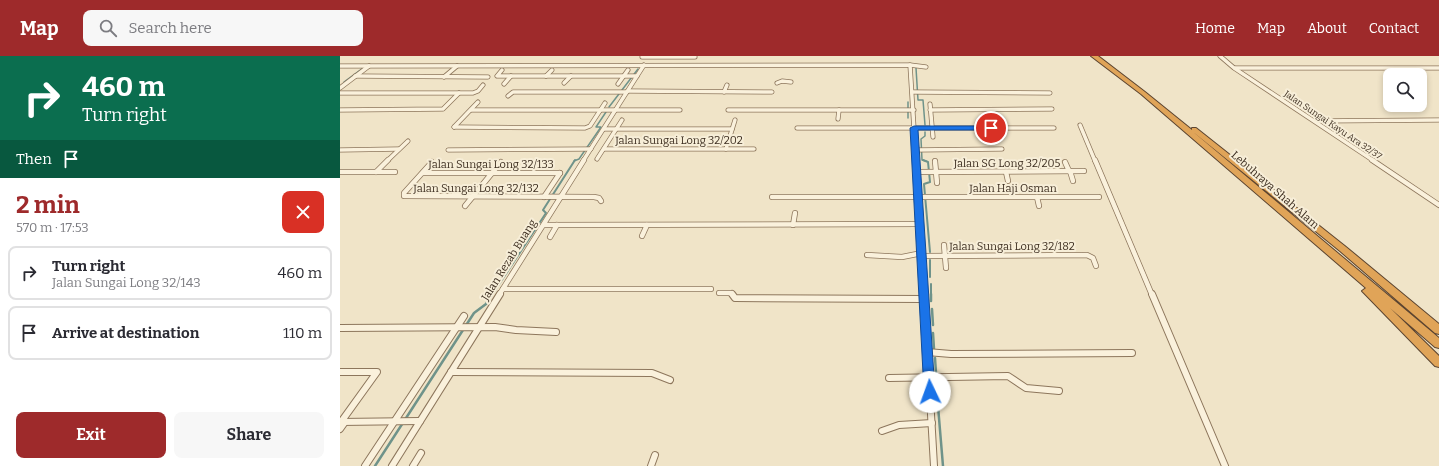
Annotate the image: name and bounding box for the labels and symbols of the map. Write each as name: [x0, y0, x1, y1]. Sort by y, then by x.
street label: Jalan Sungai Kayu Ara 32/37: [1282, 88, 1384, 162]
pin: [974, 111, 1008, 145]
street label: Jalan Sungai Long 32/202: [614, 134, 743, 147]
street label: Lebuhraya Shah Alam: [1229, 148, 1322, 232]
street label: Jalan SG Long 32/205: [953, 157, 1060, 170]
street label: Jalan Sungai Long 32/133: [427, 158, 554, 171]
street label: Jalan Sungai Long 32/132: [412, 182, 539, 195]
street label: Jalan Haji Osman: [968, 182, 1057, 195]
street label: Jalan Rezab Buang: [478, 217, 539, 304]
street label: Jalan Sungai Long 32/182: [948, 240, 1075, 253]
position arrow: [909, 371, 951, 413]

